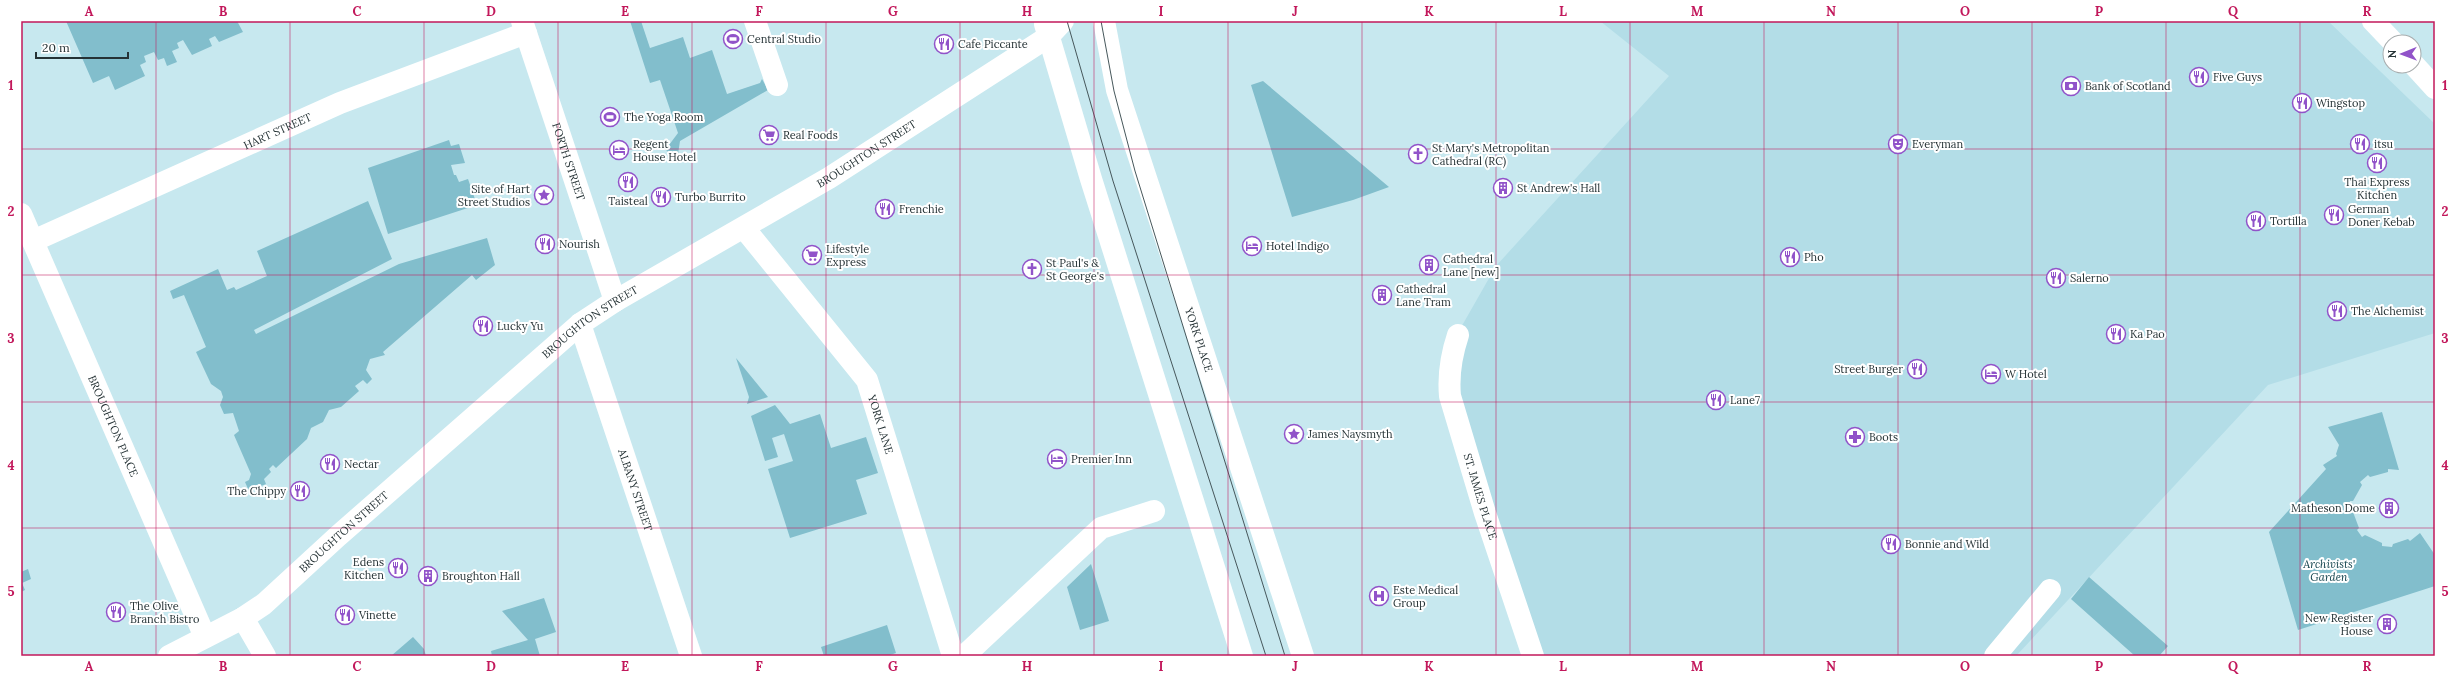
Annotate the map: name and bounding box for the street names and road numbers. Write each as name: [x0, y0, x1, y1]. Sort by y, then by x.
street label: HART STREET: [241, 110, 314, 153]
street label: BROUGHTON STREET: [814, 117, 919, 191]
street label: FORTH STREET: [549, 121, 588, 202]
street label: BROUGHTON STREET: [539, 282, 640, 361]
street label: YORK PLACE: [1182, 305, 1216, 374]
street label: BROUGHTON PLACE: [85, 373, 141, 479]
street label: YORK LANE: [865, 392, 897, 456]
street label: ALBANY STREET: [615, 446, 656, 533]
street label: ST. JAMES PLACE: [1461, 452, 1501, 542]
street label: BROUGHTON STREET: [296, 488, 391, 575]

